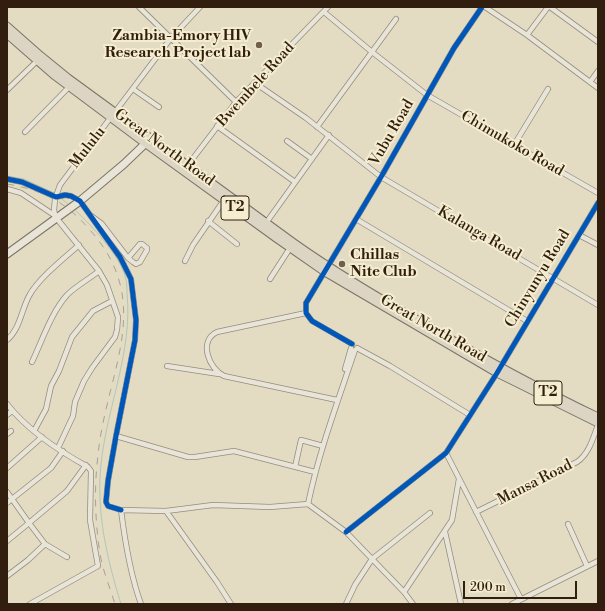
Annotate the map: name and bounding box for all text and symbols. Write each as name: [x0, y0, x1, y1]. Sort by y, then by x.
place label: Zambia-Emory HIV Research Project lab: [105, 27, 251, 62]
street label: Bwembele Road: [213, 39, 299, 131]
marker: Zambia-Emory HIV Research Project lab: [254, 40, 264, 50]
street label: Vubu Road: [366, 97, 418, 169]
street label: Great North Road: [110, 106, 218, 190]
street label: Chimukoko Road: [457, 107, 567, 181]
street label: Mululu: [66, 124, 110, 172]
road number: T2: [221, 196, 249, 220]
street label: Kalanga Road: [434, 203, 524, 265]
street label: Chinyunyu Road: [502, 227, 574, 331]
place label: Chillas Nite Club: [350, 246, 417, 281]
marker: Chillas Nite Club: [337, 259, 347, 269]
street label: Great North Road: [377, 291, 489, 367]
road number: T2: [534, 381, 562, 405]
street label: Mansa Road: [494, 456, 576, 510]
scale bar: [465, 573, 579, 599]
text: 200 m: [470, 580, 506, 595]

